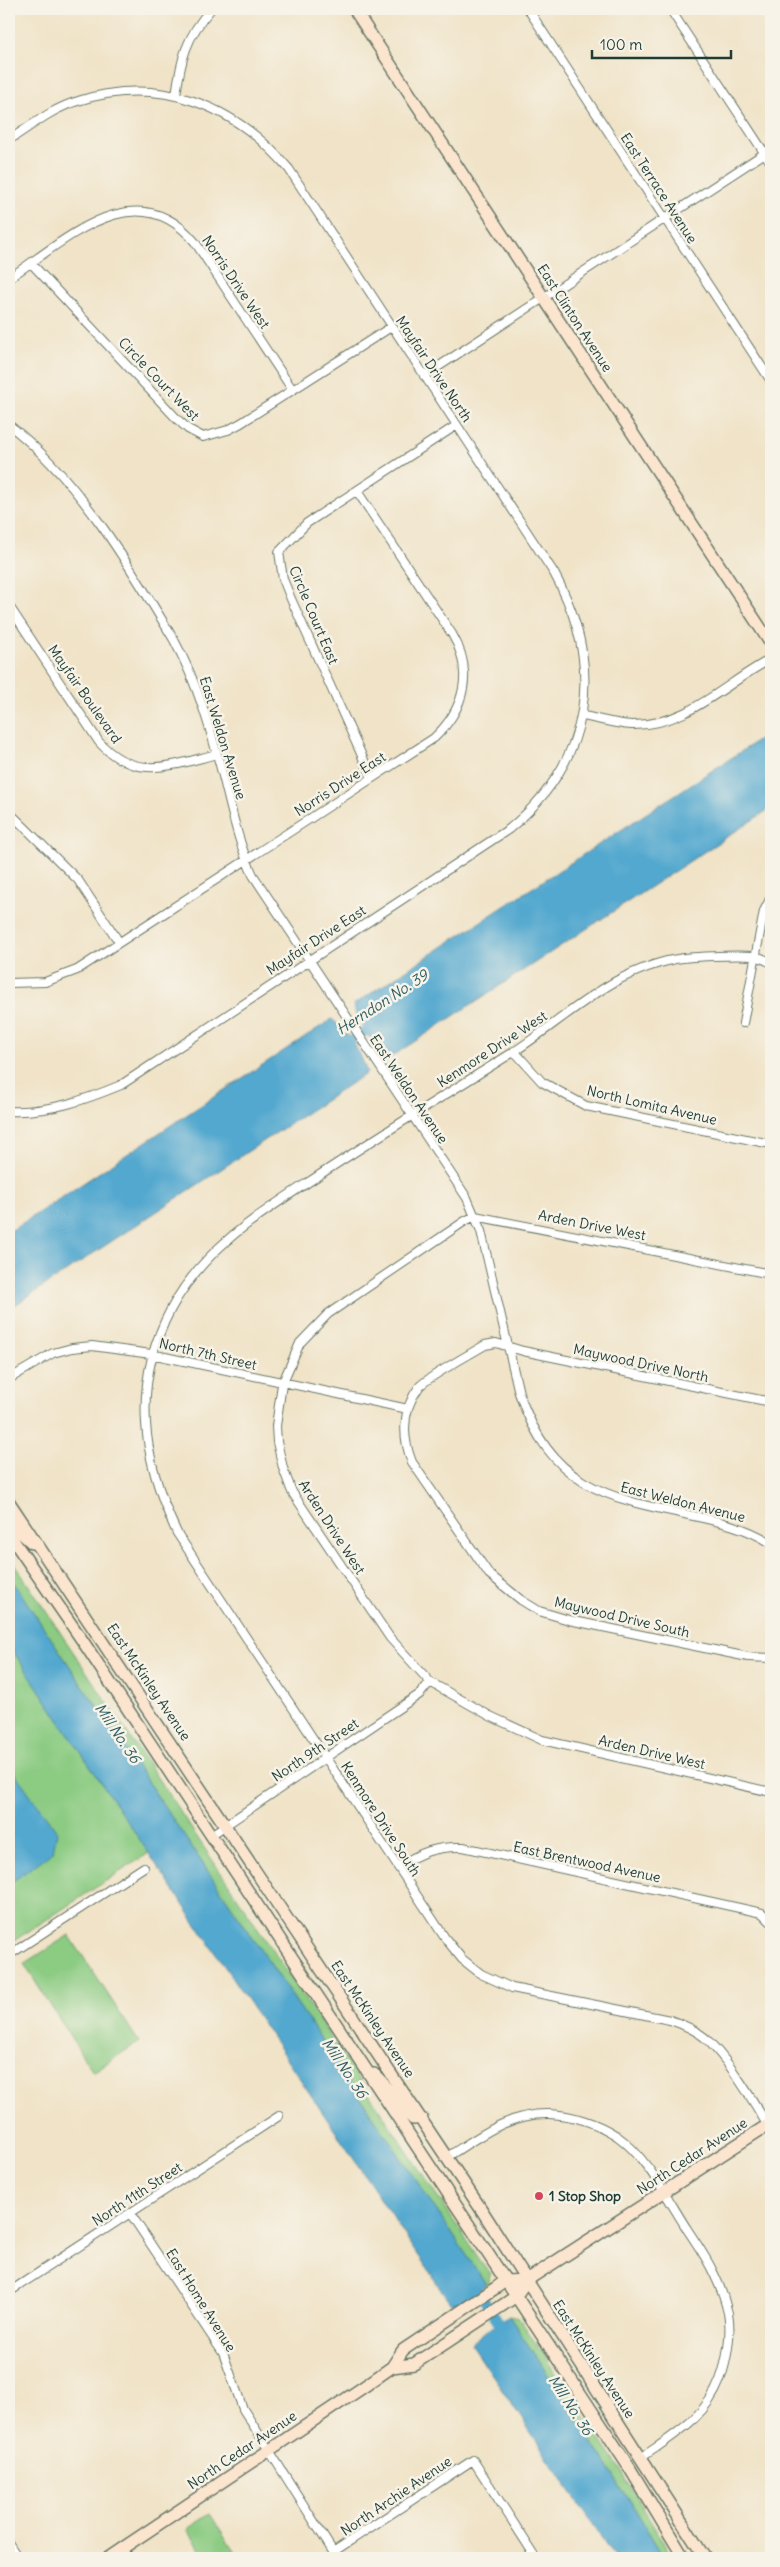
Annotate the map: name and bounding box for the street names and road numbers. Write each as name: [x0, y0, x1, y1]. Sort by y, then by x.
street label: East Terrace Avenue: [617, 129, 701, 247]
street label: Norris Drive West: [198, 232, 274, 332]
street label: East Clinton Avenue: [533, 261, 617, 375]
street label: Mayfair Drive North: [392, 313, 476, 425]
street label: Circle Court West: [115, 334, 203, 425]
street label: Circle Court East: [285, 563, 343, 667]
street label: Mayfair Boulevard: [44, 641, 126, 747]
street label: East Weldon Avenue: [196, 674, 250, 802]
street label: Norris Drive East: [291, 748, 389, 820]
street label: Mayfair Drive East: [263, 901, 369, 979]
street label: Kenmore Drive West: [434, 1007, 551, 1091]
street label: East Weldon Avenue: [366, 1031, 452, 1147]
street label: North Lomita Avenue: [585, 1081, 719, 1129]
street label: Arden Drive West: [537, 1206, 647, 1244]
street label: North 7th Street: [157, 1334, 259, 1374]
street label: Maywood Drive North: [572, 1340, 710, 1386]
street label: Arden Drive West: [295, 1476, 369, 1578]
street label: East Weldon Avenue: [619, 1478, 747, 1526]
street label: Maywood Drive South: [552, 1593, 692, 1641]
street label: East McKinley Avenue: [103, 1620, 195, 1744]
street label: North 9th Street: [268, 1714, 362, 1786]
street label: Arden Drive West: [597, 1731, 707, 1773]
street label: Kenmore Drive South: [337, 1758, 425, 1880]
street label: East Brentwood Avenue: [512, 1838, 662, 1886]
street label: East McKinley Avenue: [327, 1957, 419, 2081]
street label: North Cedar Avenue: [633, 2114, 751, 2198]
street label: North 11th Street: [89, 2158, 186, 2230]
street label: East Home Avenue: [162, 2245, 240, 2355]
street label: East McKinley Avenue: [549, 2296, 639, 2422]
street label: North Cedar Avenue: [184, 2407, 300, 2493]
street label: North Archie Avenue: [337, 2452, 455, 2540]

